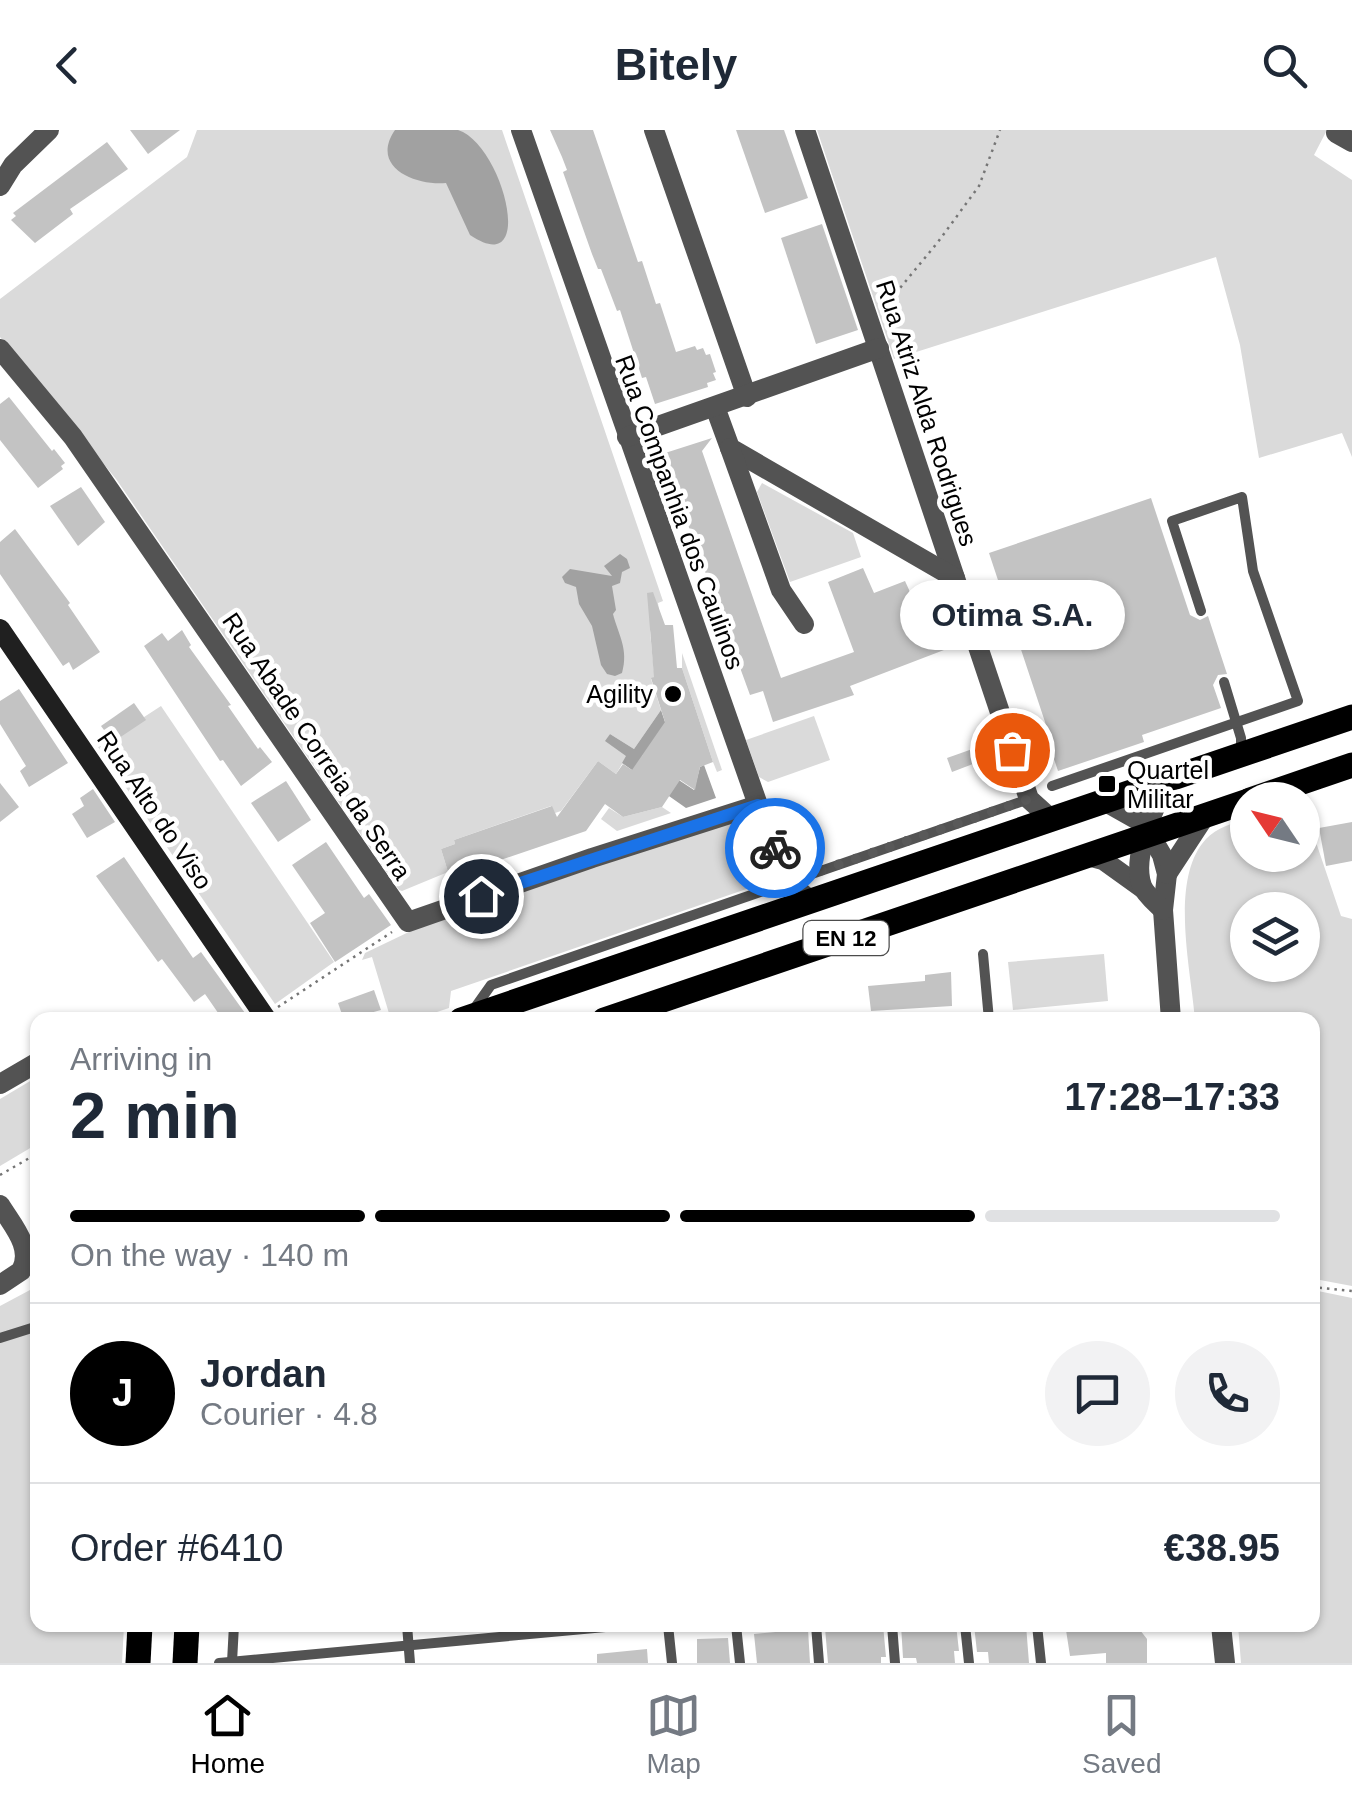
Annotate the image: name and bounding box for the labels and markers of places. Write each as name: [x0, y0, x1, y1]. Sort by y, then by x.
callout: Otima S.A.: [900, 580, 1124, 650]
place label: Agility: [586, 680, 653, 708]
marker: Agility: [662, 683, 684, 705]
pin: [970, 708, 1055, 793]
place label: Quartel Militar: [1127, 756, 1209, 813]
marker: Quartel Militar: [1096, 773, 1118, 795]
pin: [439, 854, 524, 939]

